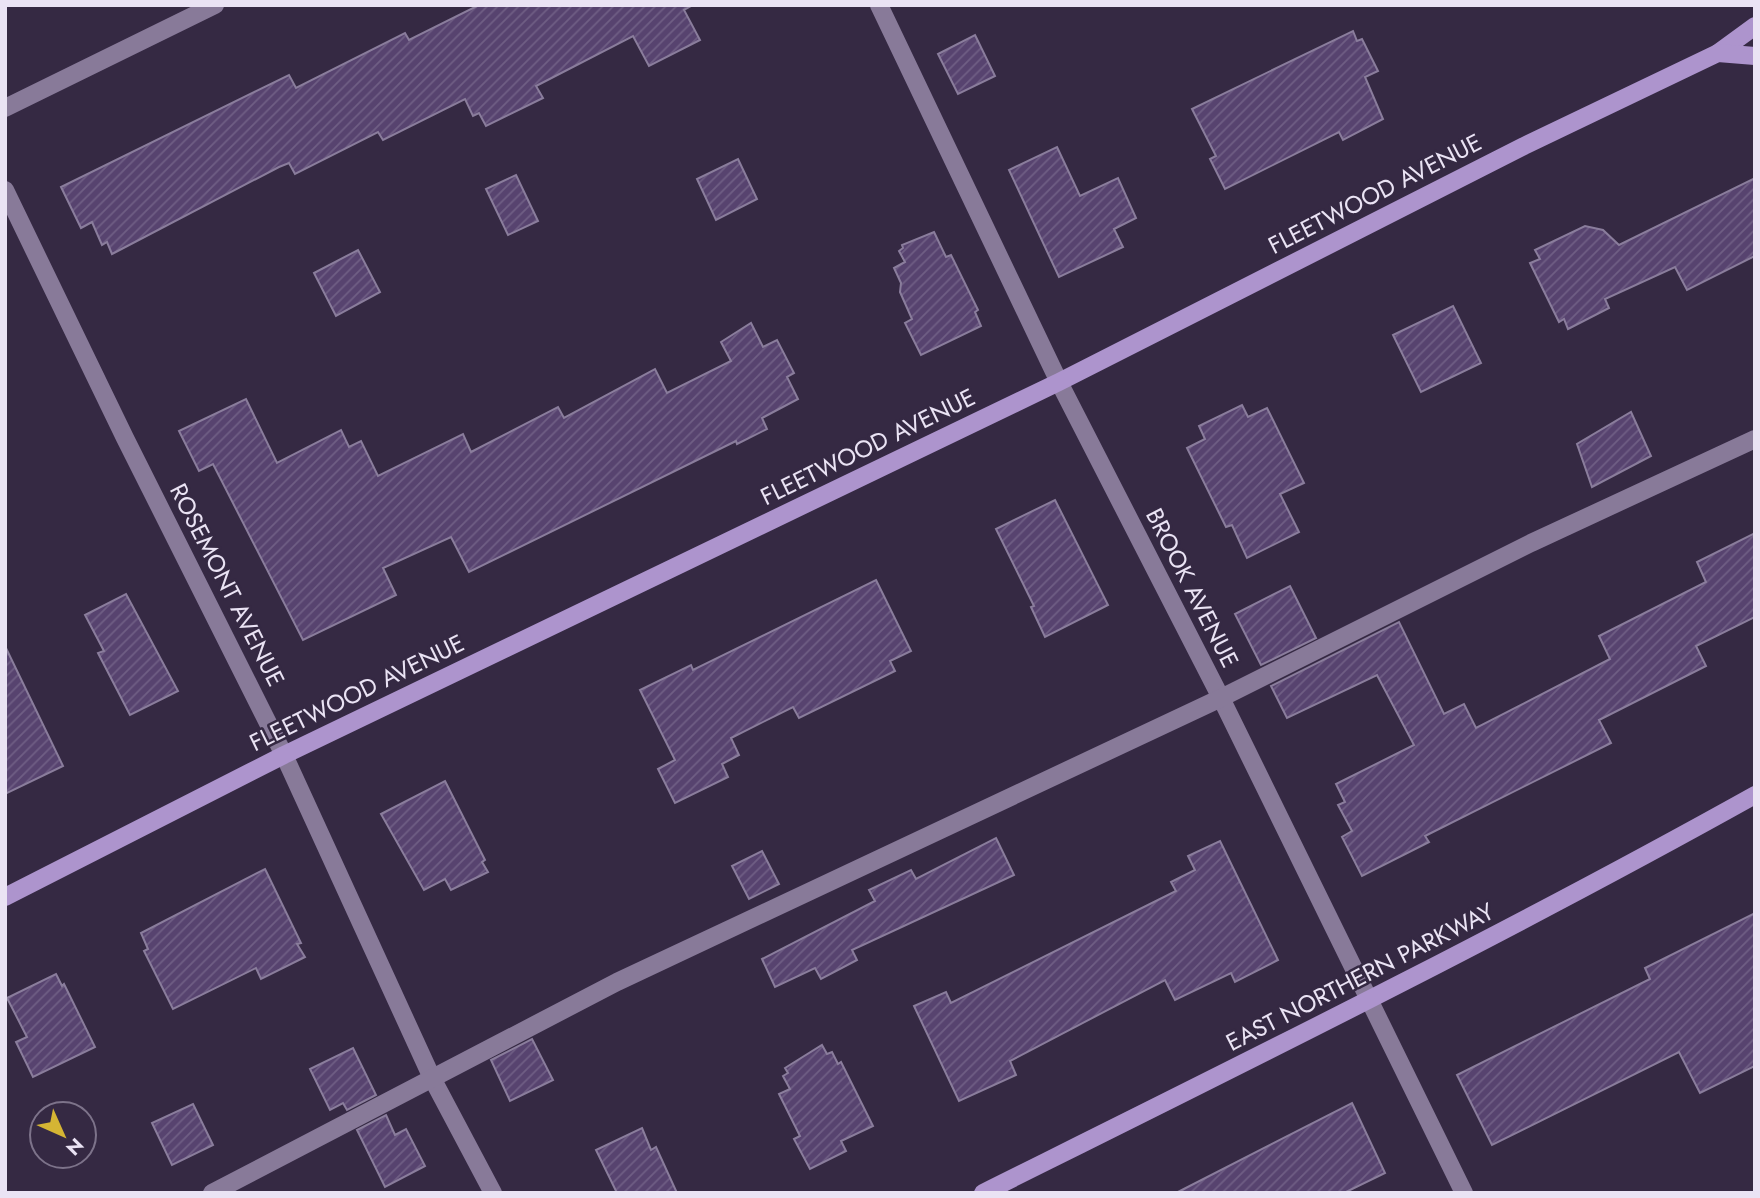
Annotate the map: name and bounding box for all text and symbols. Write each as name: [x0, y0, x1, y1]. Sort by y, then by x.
street label: FLEETWOOD AVENUE: [1262, 125, 1488, 263]
street label: FLEETWOOD AVENUE: [754, 379, 981, 514]
street label: ROSEMONT AVENUE: [161, 477, 294, 692]
street label: BROOK AVENUE: [1137, 502, 1248, 674]
street label: FLEETWOOD AVENUE: [243, 625, 470, 760]
street label: EAST NORTHERN PARKWAY: [1220, 893, 1500, 1059]
north arrow: [28, 1100, 98, 1170]
text: N: [60, 1132, 90, 1162]

